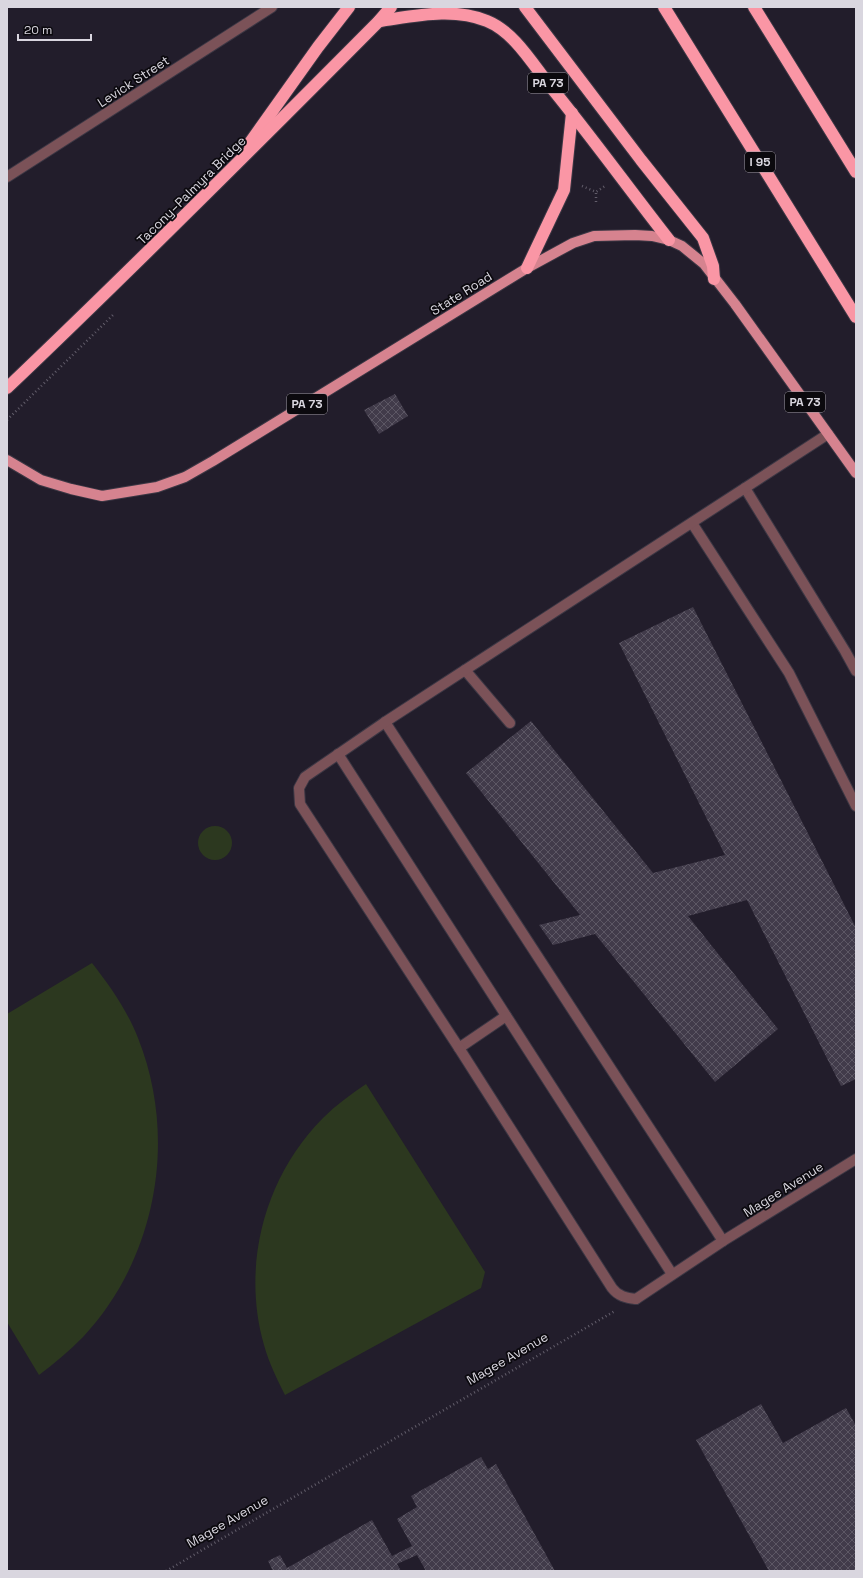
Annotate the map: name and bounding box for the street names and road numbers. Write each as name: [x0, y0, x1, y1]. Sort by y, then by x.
street label: Levick Street: [94, 52, 173, 111]
road number: PA 73: [528, 73, 568, 93]
street label: Tacony–Palmyra Bridge: [133, 132, 249, 248]
road number: I 95: [745, 152, 775, 172]
street label: State Road: [427, 268, 495, 319]
road number: PA 73: [785, 392, 825, 412]
road number: PA 73: [287, 394, 327, 414]
street label: Magee Avenue: [740, 1158, 827, 1221]
street label: Magee Avenue: [463, 1328, 551, 1389]
street label: Magee Avenue: [183, 1491, 271, 1552]

